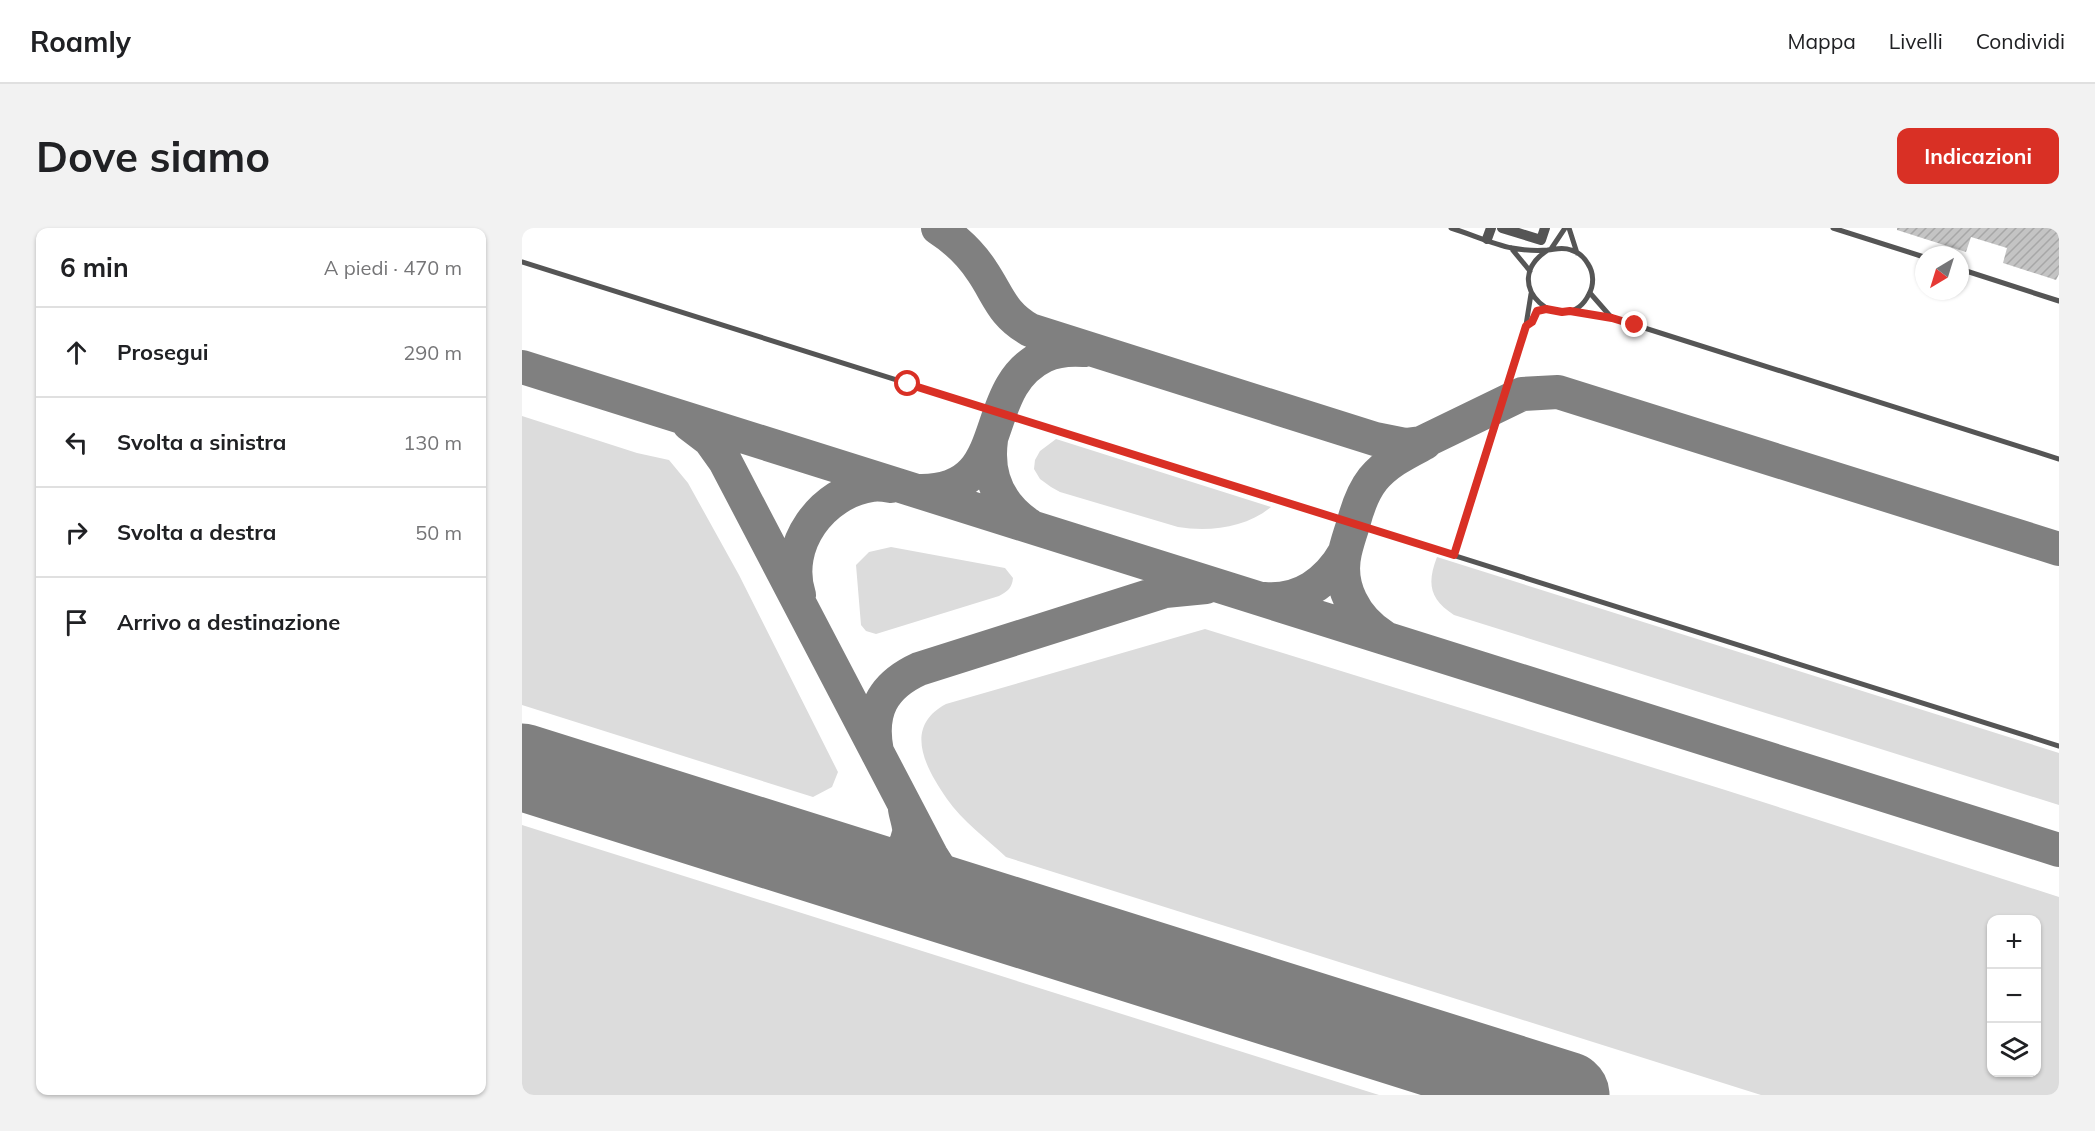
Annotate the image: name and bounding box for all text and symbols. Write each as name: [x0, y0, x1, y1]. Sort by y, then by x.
text: Roamly: [30, 24, 131, 59]
text: Mappa: [1787, 28, 1856, 54]
text: Livelli: [1889, 28, 1943, 54]
text: Condividi: [1976, 28, 2065, 54]
button: Indicazioni: [1897, 128, 2059, 184]
text: Dove siamo: [36, 130, 270, 183]
north arrow: [1915, 246, 1969, 300]
text: 6 min: [60, 251, 129, 284]
text: A piedi · 470 m: [324, 255, 462, 280]
route end: [1621, 311, 1647, 337]
icon: ahead: [60, 336, 93, 369]
text: Prosegui: [117, 338, 209, 366]
text: 290 m: [403, 340, 462, 365]
route start: [894, 370, 920, 396]
icon: left: [60, 426, 93, 459]
text: Svolta a sinistra: [117, 428, 286, 456]
text: 130 m: [403, 430, 462, 455]
icon: right: [60, 516, 93, 549]
text: Svolta a destra: [117, 518, 276, 546]
text: 50 m: [415, 520, 462, 545]
icon: arrive: [60, 606, 93, 639]
text: Arrivo a destinazione: [117, 608, 340, 636]
map controls: [1987, 915, 2041, 1077]
button: +: [1987, 915, 2041, 969]
button: −: [1987, 969, 2041, 1023]
button: layers: [1987, 1023, 2041, 1077]

